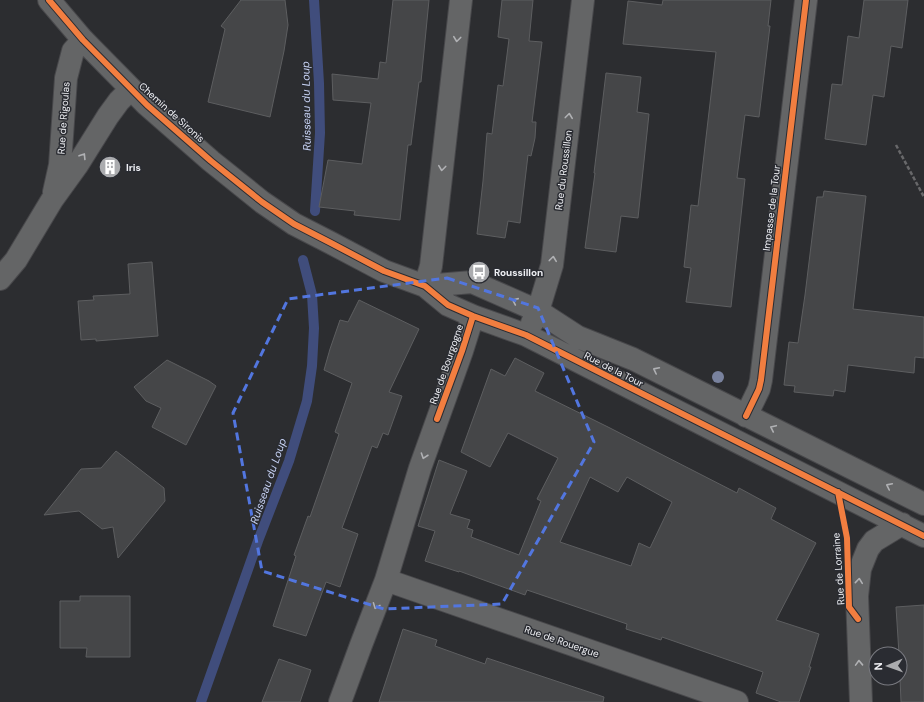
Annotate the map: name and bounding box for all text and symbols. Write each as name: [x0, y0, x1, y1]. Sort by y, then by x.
one-way arrow: [453, 36, 462, 42]
water label: Ruisseau du Loup: [298, 61, 314, 151]
street label: Chemin de Sironis: [136, 80, 207, 145]
street label: Rue de Rigoulas: [54, 81, 73, 155]
one-way arrow: [564, 113, 573, 119]
street label: Rue du Roussillon: [552, 129, 575, 211]
one-way arrow: [78, 153, 85, 160]
building icon: Iris: [97, 154, 123, 180]
place label: Iris: [126, 161, 141, 174]
street label: Impasse de la Tour: [760, 164, 783, 252]
one-way arrow: [438, 165, 447, 171]
one-way arrow: [548, 256, 557, 262]
bus stop icon: Roussillon: [466, 259, 492, 285]
place label: Roussillon: [494, 266, 543, 279]
one-way arrow: [512, 298, 520, 306]
street label: Rue de Bourgogne: [427, 322, 466, 406]
street label: Rue de la Tour: [582, 349, 646, 390]
one-way arrow: [653, 367, 661, 375]
one-way arrow: [770, 425, 777, 433]
water label: Ruisseau du Loup: [247, 436, 289, 526]
one-way arrow: [421, 452, 429, 459]
one-way arrow: [886, 484, 893, 491]
street label: Rue de Lorraine: [829, 532, 848, 605]
one-way arrow: [854, 578, 863, 584]
one-way arrow: [372, 602, 380, 609]
street label: Rue de Rouergue: [523, 623, 601, 660]
north arrow: [868, 646, 908, 686]
one-way arrow: [855, 660, 864, 666]
text: N: [871, 662, 885, 671]

